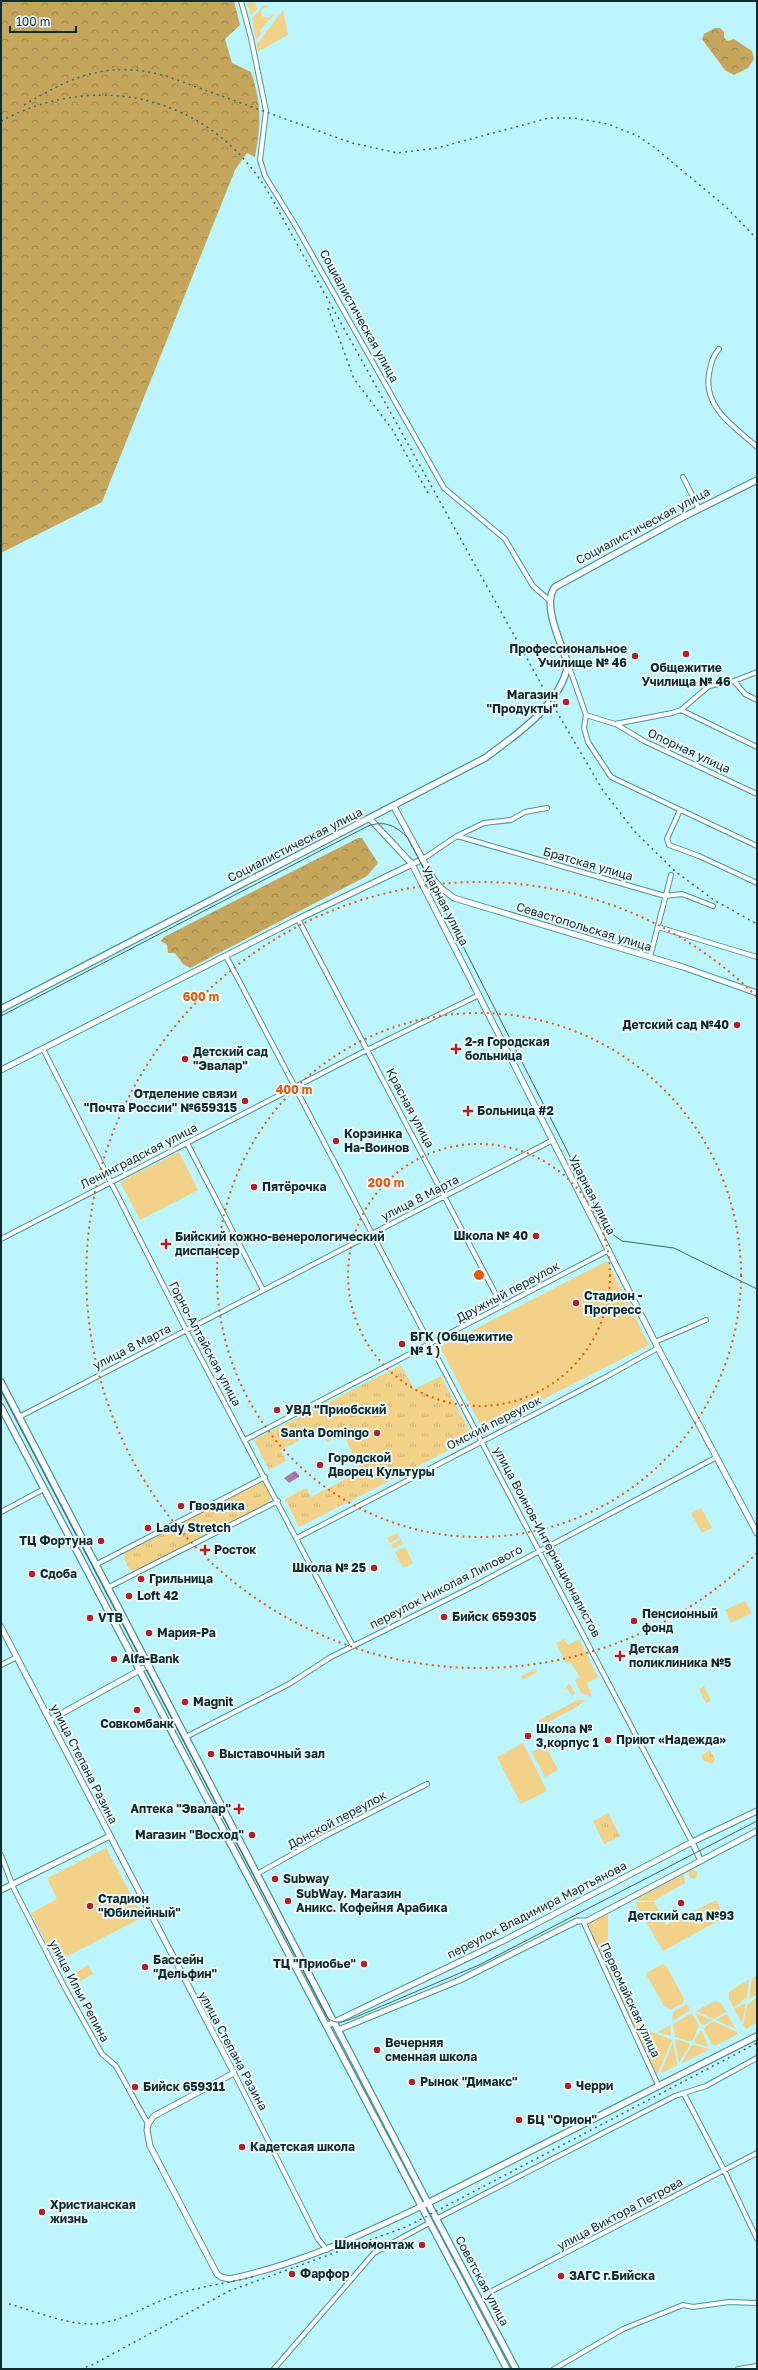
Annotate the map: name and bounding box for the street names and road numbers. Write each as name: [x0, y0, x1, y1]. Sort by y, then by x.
street label: Социалистическая улица: [317, 247, 402, 385]
street label: Социалистическая улица: [573, 484, 712, 567]
street label: Опорная улица: [645, 725, 733, 776]
street label: Социалистическая улица: [225, 804, 365, 885]
street label: Братская улица: [541, 844, 635, 884]
street label: Ударная улица: [419, 863, 472, 948]
street label: Севастопольская улица: [515, 899, 654, 954]
street label: Красная улица: [383, 1065, 438, 1150]
street label: Ленинградская улица: [78, 1119, 200, 1192]
street label: Ударная улица: [566, 1152, 619, 1237]
street label: улица 8 Марта: [378, 1172, 461, 1224]
street label: Дружный переулок: [454, 1258, 562, 1325]
street label: Горно-Алтайская улица: [166, 1279, 245, 1409]
street label: улица 8 Марта: [90, 1321, 173, 1373]
street label: Омский переулок: [444, 1392, 544, 1453]
street label: улица Воинов-Интернационалистов: [491, 1444, 604, 1640]
street label: переулок Николая Липового: [367, 1541, 525, 1632]
street label: улица Степана Разина: [48, 1701, 121, 1826]
street label: Донской переулок: [285, 1787, 389, 1852]
street label: переулок Владимира Мартьянова: [444, 1858, 629, 1962]
street label: улица Ильи Репина: [46, 1937, 113, 2045]
street label: Первомайская улица: [597, 1940, 664, 2060]
street label: улица Степана Разина: [196, 1989, 271, 2113]
street label: улица Виктора Петрова: [554, 2174, 685, 2253]
street label: Советская улица: [452, 2233, 513, 2328]

